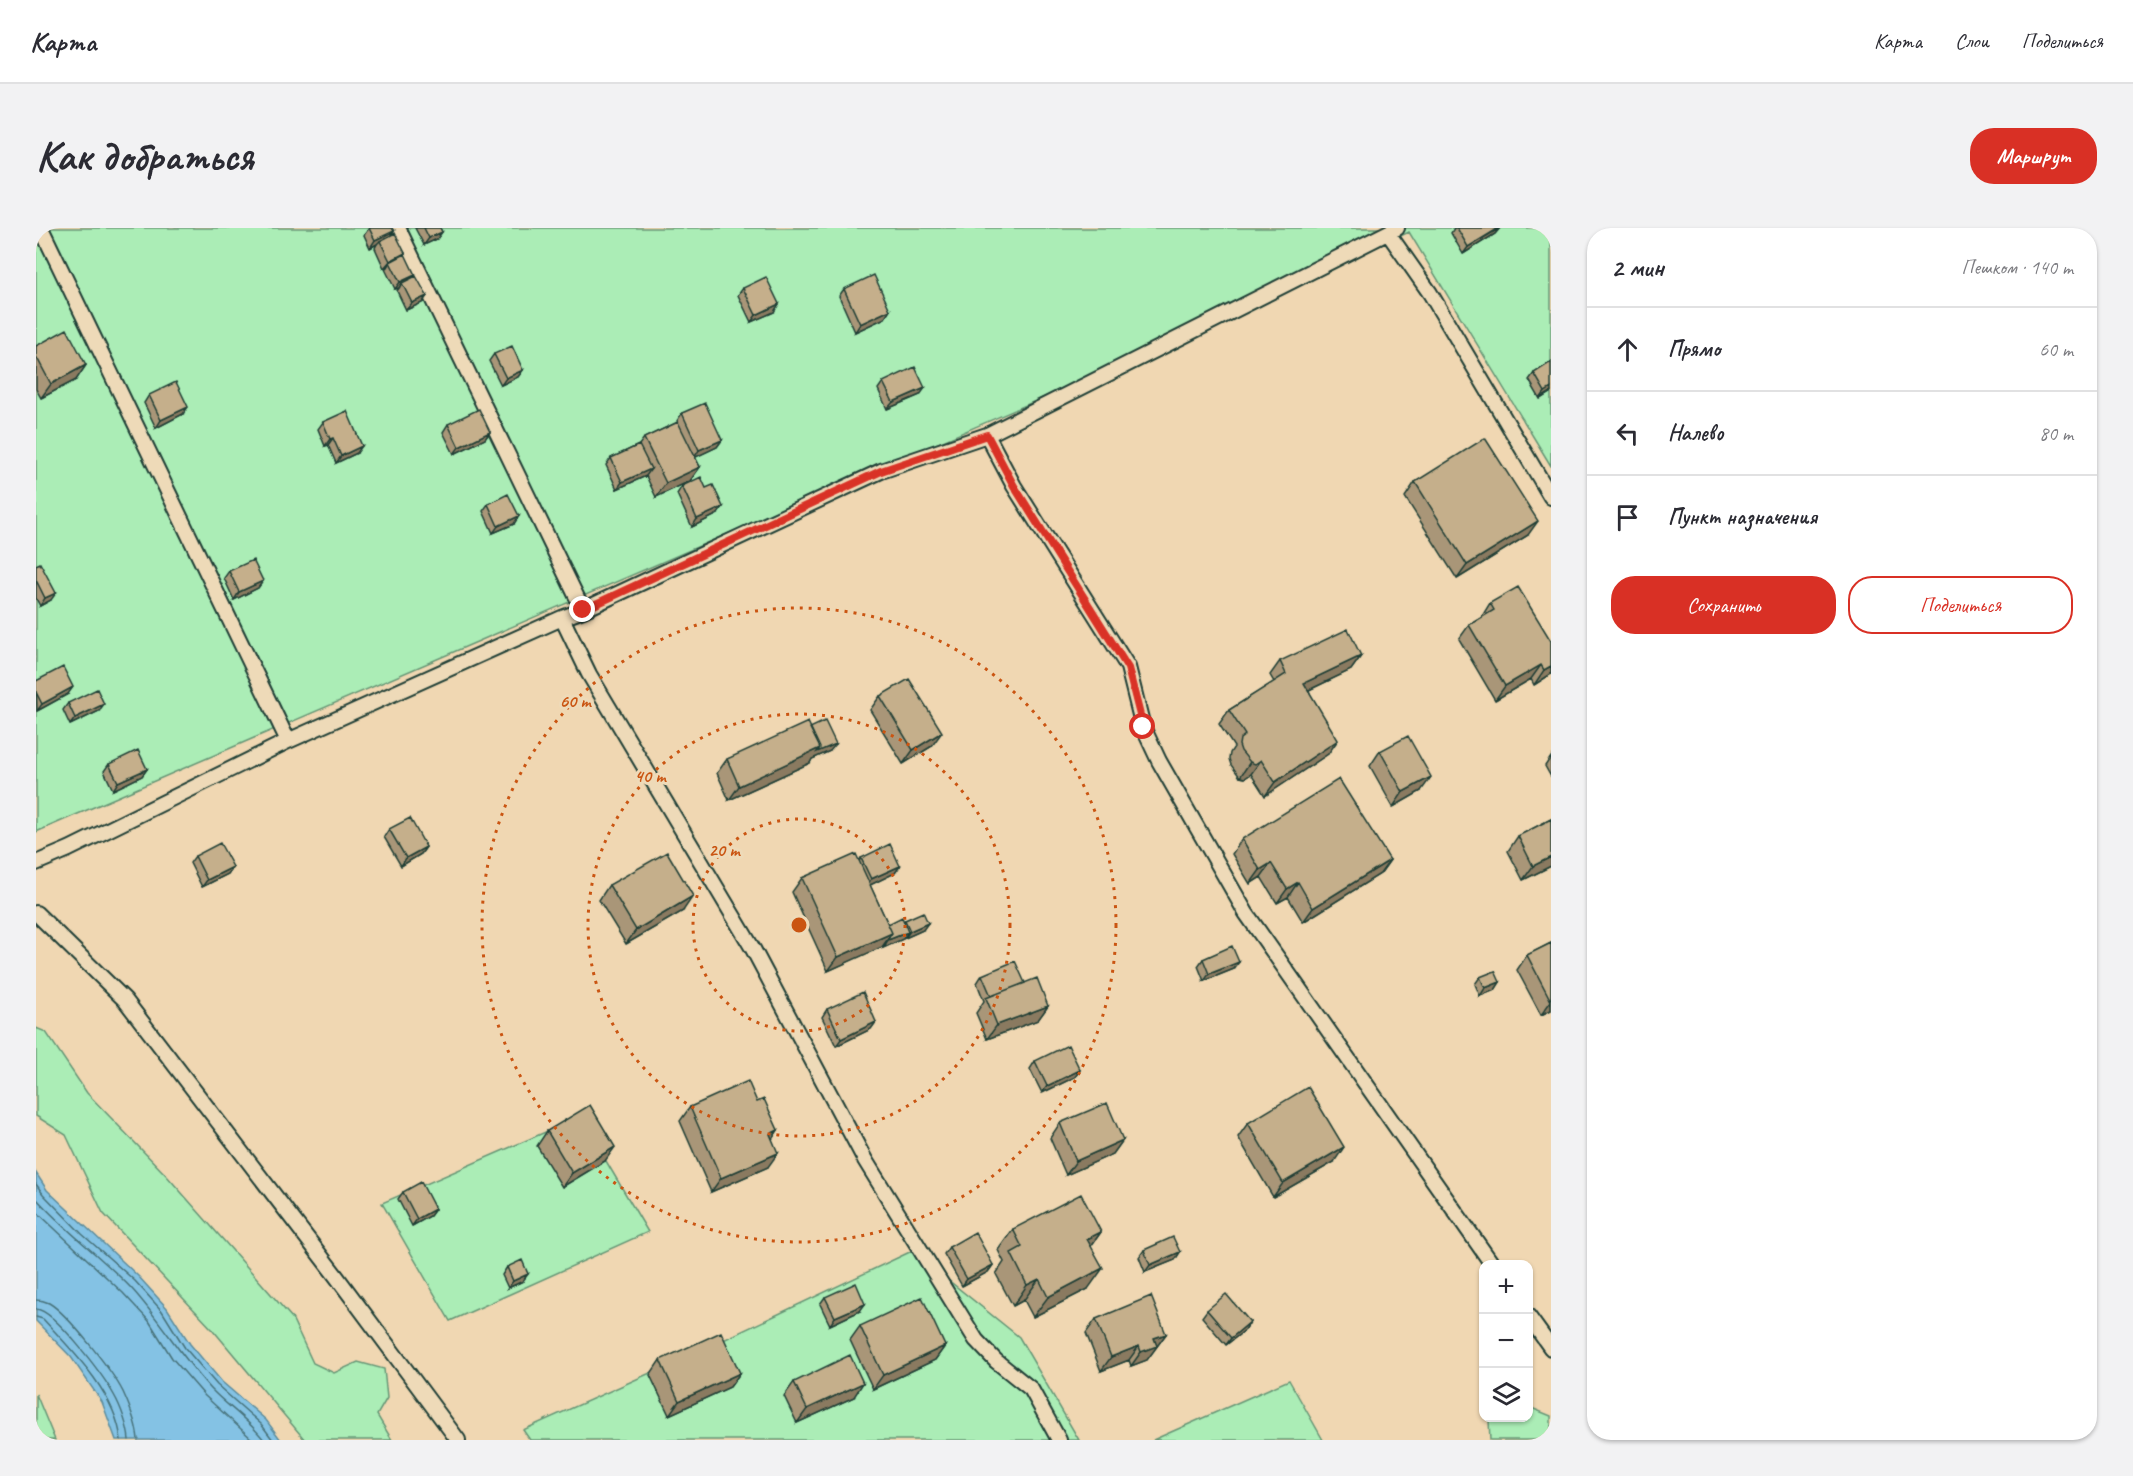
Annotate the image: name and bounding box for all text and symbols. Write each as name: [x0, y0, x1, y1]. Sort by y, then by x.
text: Карта: [30, 24, 97, 59]
text: Карта: [1874, 28, 1922, 54]
text: Слои: [1955, 28, 1989, 54]
text: Поделиться: [2022, 28, 2103, 54]
button: Маршрут: [1970, 128, 2097, 184]
text: Как добраться: [36, 130, 253, 183]
text: 2 мин: [1611, 251, 1664, 284]
text: Пешком · 140 m: [1961, 255, 2073, 280]
icon: ahead: [1611, 333, 1644, 366]
text: Прямо: [1668, 335, 1720, 363]
text: 60 m: [2039, 337, 2073, 362]
icon: left: [1611, 417, 1644, 450]
text: Налево: [1668, 419, 1724, 447]
text: 80 m: [2039, 421, 2073, 446]
icon: arrive: [1611, 501, 1644, 534]
text: Пункт назначения: [1668, 503, 1817, 531]
button: Сохранить: [1611, 576, 1836, 634]
button: Поделиться: [1848, 576, 2073, 634]
route end: [569, 596, 595, 622]
text: 60 m: [559, 690, 592, 712]
route start: [1129, 713, 1155, 739]
text: 40 m: [635, 765, 667, 787]
text: 20 m: [709, 839, 741, 861]
centre of rings: [789, 915, 809, 935]
map controls: [1479, 1260, 1533, 1422]
button: +: [1479, 1260, 1533, 1314]
button: −: [1479, 1314, 1533, 1368]
button: layers: [1479, 1368, 1533, 1422]

